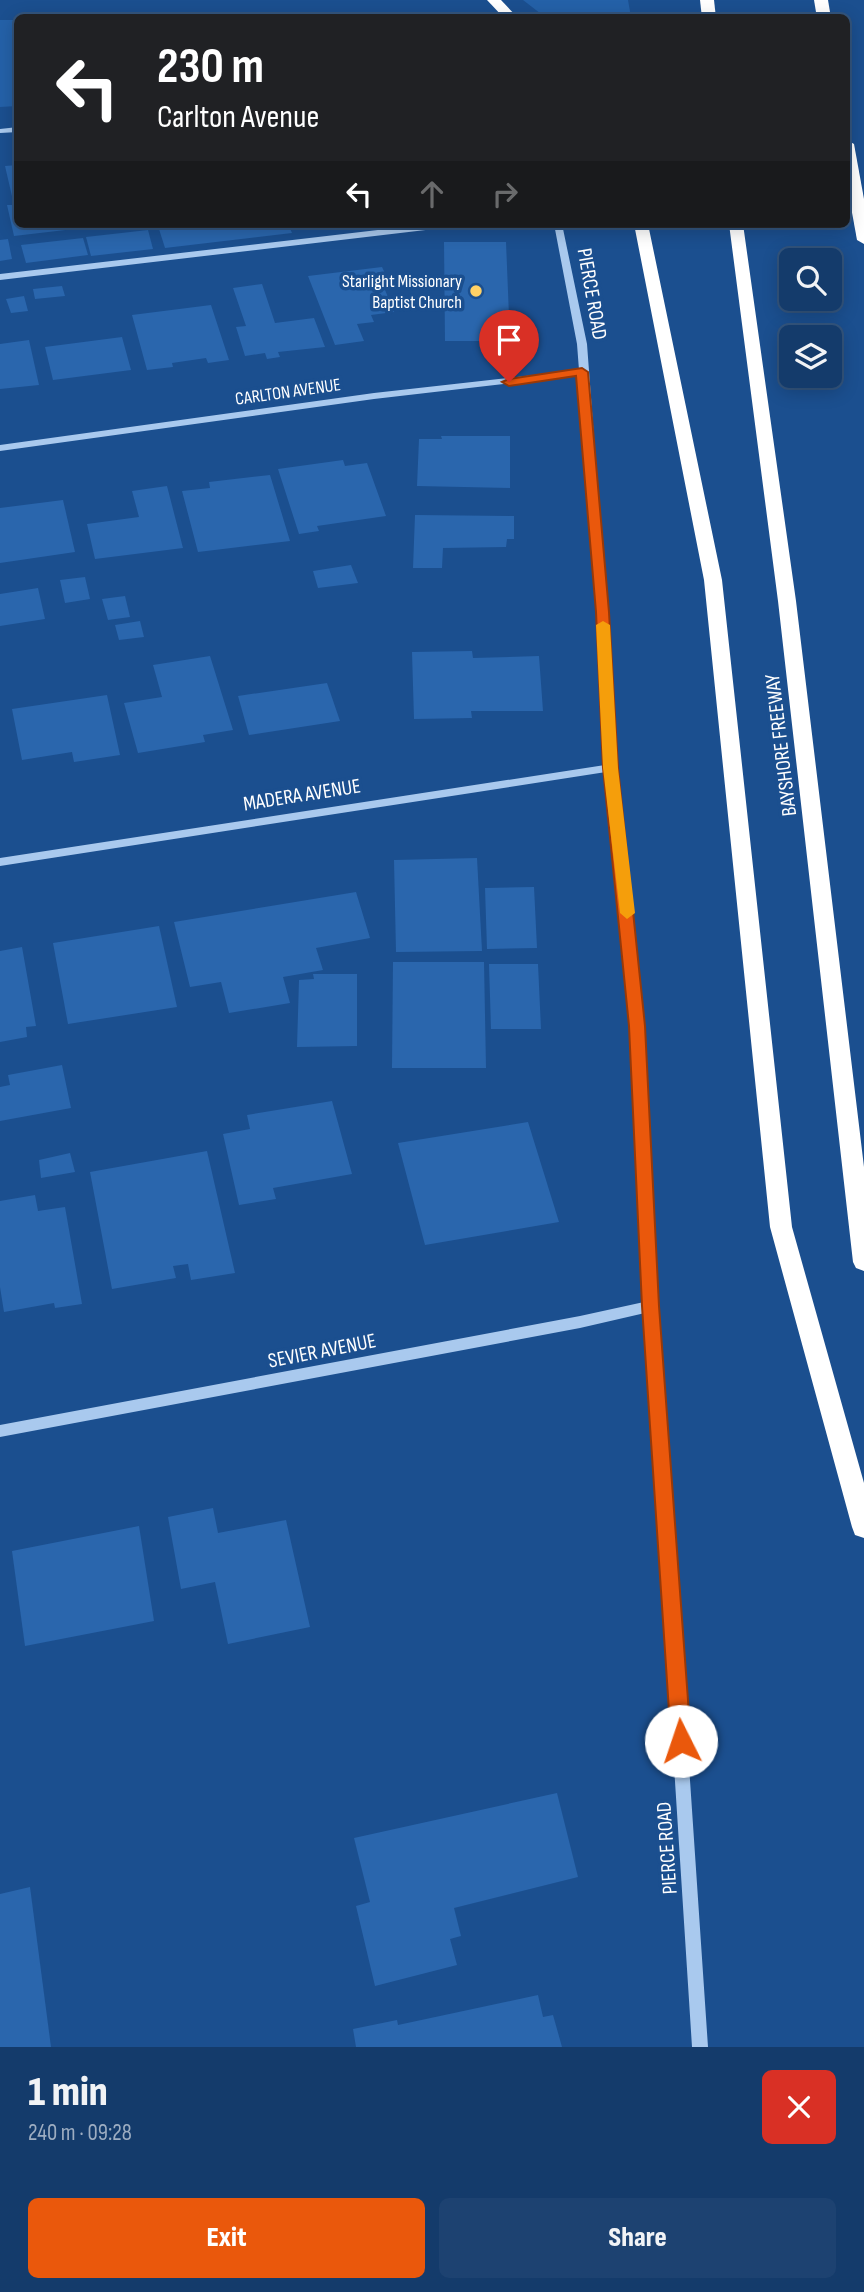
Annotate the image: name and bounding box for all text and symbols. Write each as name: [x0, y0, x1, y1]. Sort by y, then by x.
text: 230 m: [157, 38, 264, 97]
icon: left: [42, 42, 133, 133]
text: Carlton Avenue: [157, 98, 319, 137]
icon: left: [340, 175, 378, 213]
icon: ahead: [413, 175, 451, 213]
icon: right: [486, 175, 524, 213]
street label: PIERCE ROAD: [572, 246, 612, 342]
map controls: [779, 248, 842, 388]
button: search: [779, 248, 842, 311]
place label: Starlight Missionary Baptist Church: [342, 271, 462, 313]
marker: Starlight Missionary Baptist Church: [468, 283, 484, 299]
pin: [479, 310, 539, 382]
icon: arrive: [490, 321, 528, 359]
button: layers: [779, 325, 842, 388]
street label: CARLTON AVENUE: [234, 374, 342, 410]
street label: BAYSHORE FREEWAY: [760, 672, 802, 818]
street label: MADERA AVENUE: [242, 773, 362, 817]
street label: SEVIER AVENUE: [266, 1328, 378, 1374]
position arrow: [644, 1704, 718, 1778]
street label: PIERCE ROAD: [651, 1801, 683, 1895]
text: 1 min: [28, 2067, 108, 2118]
button: close: [762, 2070, 836, 2144]
text: 240 m · 09:28: [28, 2119, 132, 2147]
button: Exit: [28, 2198, 425, 2278]
button: Share: [439, 2198, 836, 2278]

